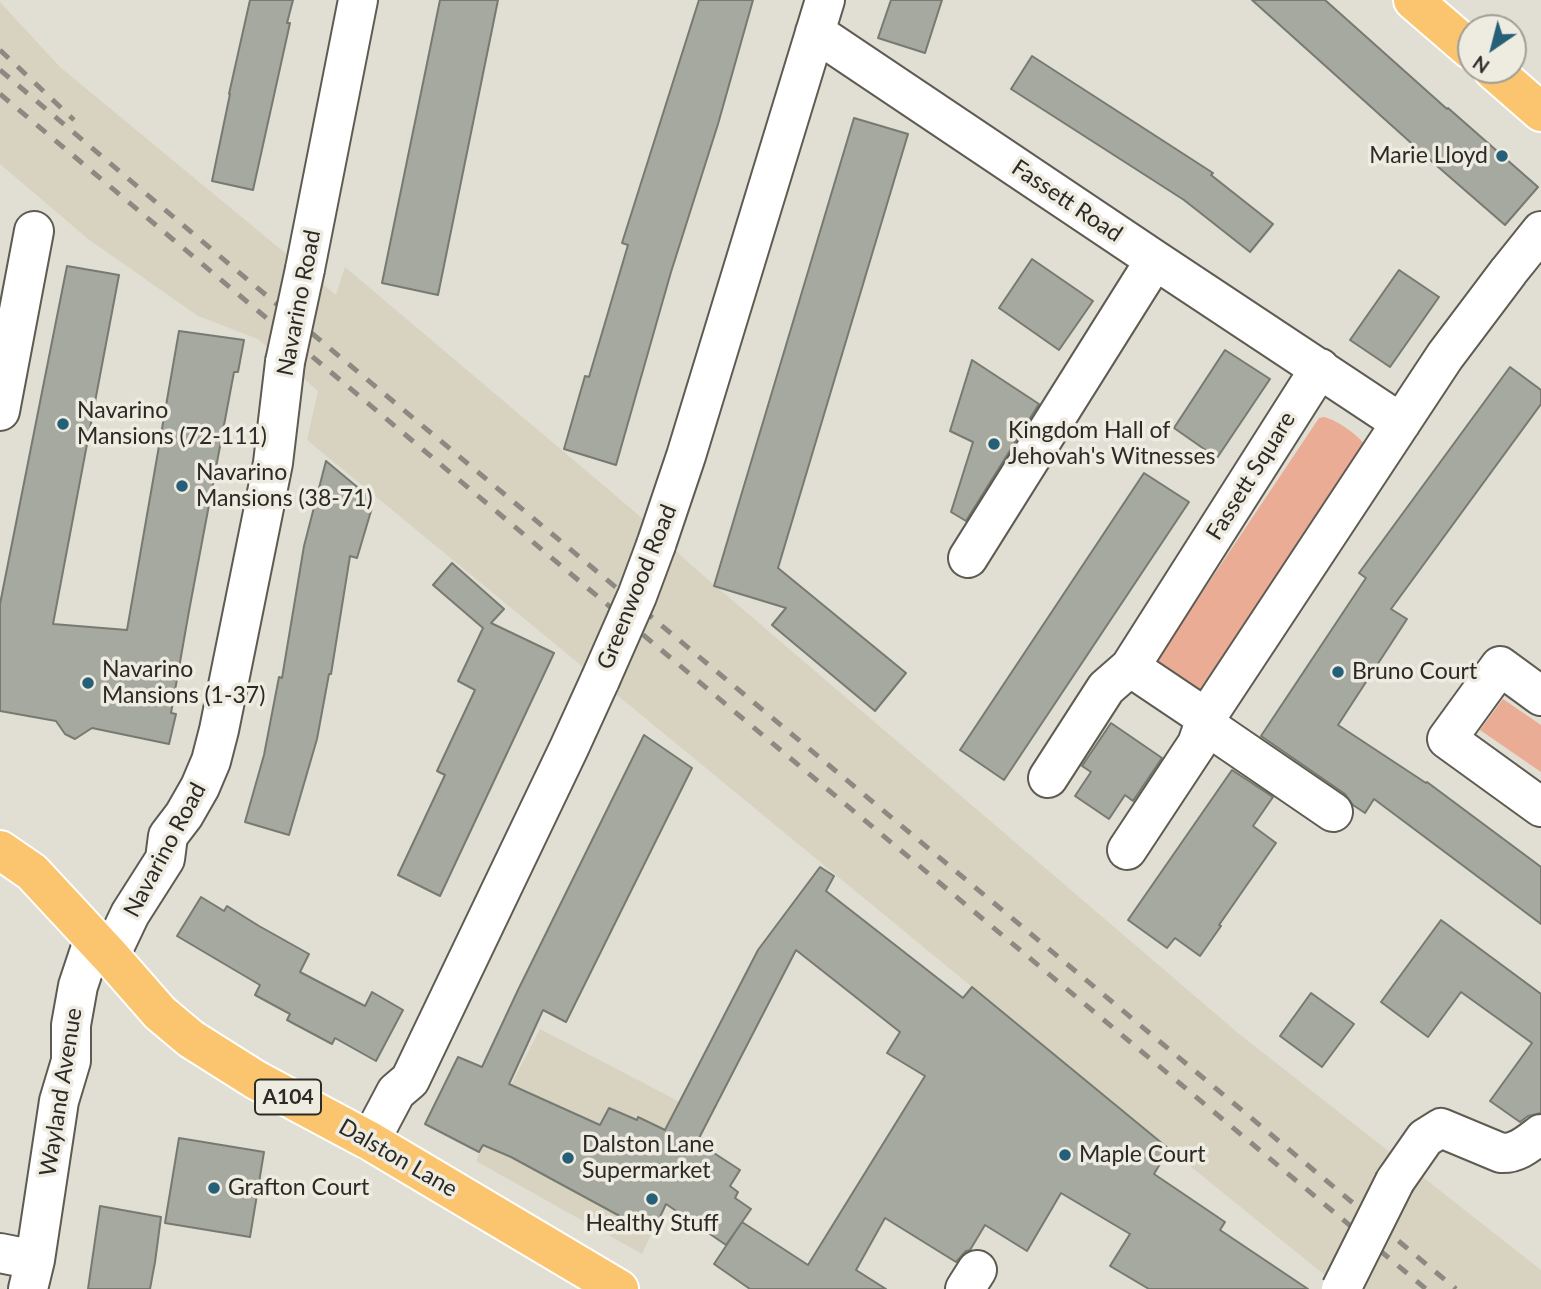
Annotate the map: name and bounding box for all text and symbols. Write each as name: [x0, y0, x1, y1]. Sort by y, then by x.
north arrow: [1457, 14, 1527, 84]
text: N: [1468, 51, 1493, 79]
place label: Marie Lloyd: [1369, 142, 1488, 170]
marker: Marie Lloyd: [1494, 148, 1510, 164]
street label: Fassett Road: [1006, 154, 1128, 248]
street label: Navarino Road: [271, 228, 327, 378]
place label: Navarino Mansions (72-111): [77, 397, 267, 451]
street label: Fassett Square: [1201, 407, 1301, 545]
marker: Navarino Mansions (72-111): [55, 416, 71, 432]
place label: Kingdom Hall of Jehovah's Witnesses: [1008, 417, 1215, 471]
marker: Kingdom Hall of Jehovah's Witnesses: [986, 436, 1002, 452]
place label: Navarino Mansions (38-71): [196, 459, 373, 513]
marker: Navarino Mansions (38-71): [174, 478, 190, 494]
street label: Greenwood Road: [591, 501, 683, 673]
place label: Navarino Mansions (1-37): [102, 656, 265, 710]
place label: Bruno Court: [1352, 658, 1477, 686]
marker: Bruno Court: [1330, 664, 1346, 680]
marker: Navarino Mansions (1-37): [80, 675, 96, 691]
street label: Navarino Road: [118, 778, 212, 922]
street label: Wayland Avenue: [34, 1006, 88, 1178]
road number: A104: [255, 1080, 321, 1114]
street label: Dalston Lane: [334, 1113, 462, 1203]
place label: Dalston Lane Supermarket: [582, 1131, 714, 1185]
place label: Maple Court: [1079, 1141, 1205, 1169]
marker: Maple Court: [1057, 1147, 1073, 1163]
marker: Dalston Lane Supermarket: [560, 1150, 576, 1166]
place label: Grafton Court: [228, 1174, 369, 1202]
marker: Grafton Court: [206, 1180, 222, 1196]
marker: Healthy Stuff: [644, 1191, 660, 1207]
place label: Healthy Stuff: [585, 1210, 719, 1238]

